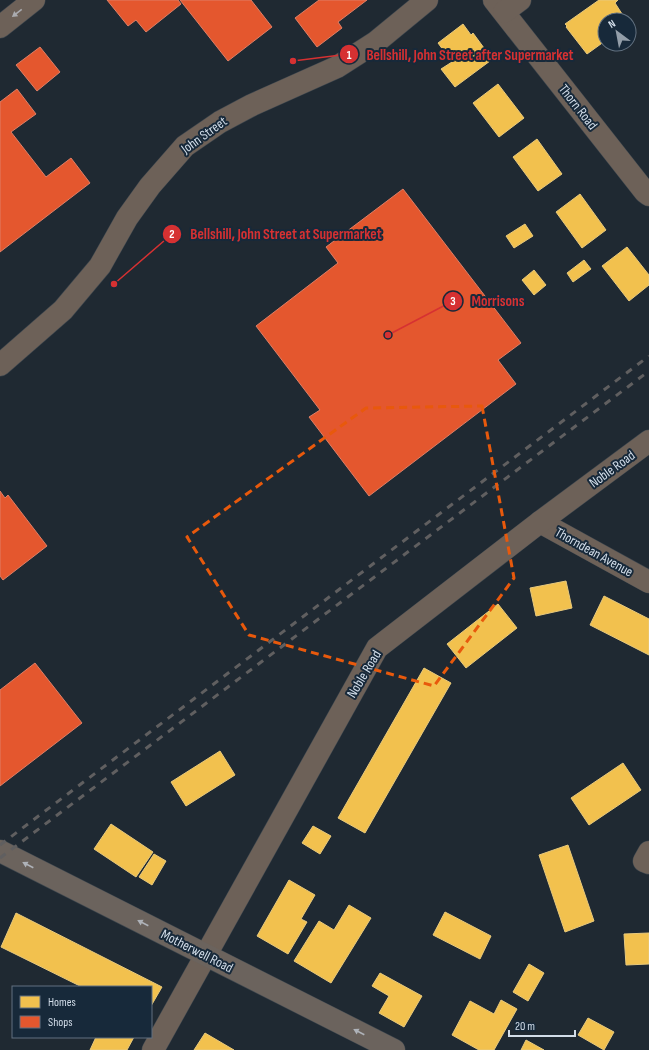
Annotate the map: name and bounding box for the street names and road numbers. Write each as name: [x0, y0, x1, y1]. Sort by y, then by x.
street label: Thorn Road: [555, 81, 601, 133]
street label: John Street: [177, 113, 230, 158]
street label: Noble Road: [586, 447, 638, 491]
street label: Thorndean Avenue: [552, 524, 636, 580]
street label: Noble Road: [343, 647, 385, 701]
street label: Motherwell Road: [158, 926, 236, 976]

